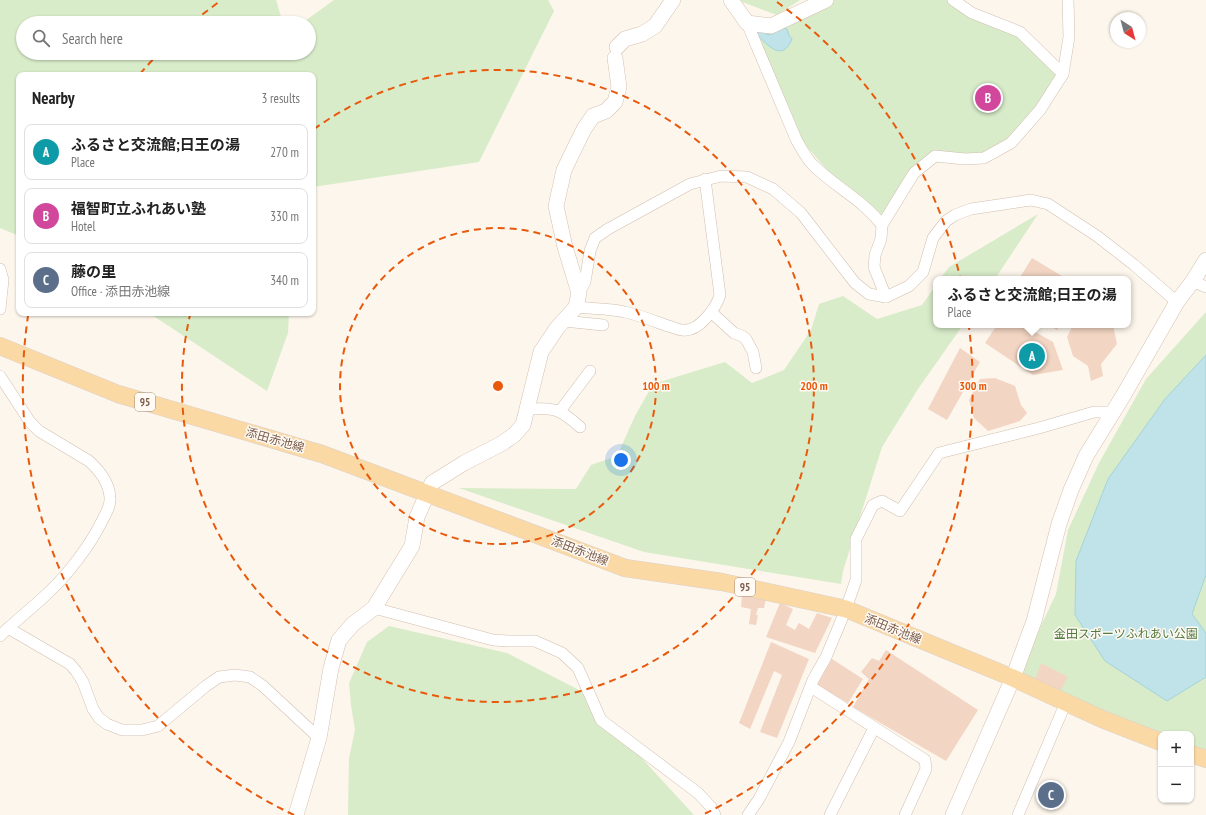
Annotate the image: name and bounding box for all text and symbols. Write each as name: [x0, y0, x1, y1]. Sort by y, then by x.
north arrow: [1110, 12, 1146, 48]
search box: [16, 16, 316, 60]
icon: search: [30, 27, 52, 49]
text: Search here: [62, 29, 123, 48]
pin: B: [975, 83, 1001, 113]
text: Nearby: [32, 87, 75, 109]
text: 3 results: [261, 90, 300, 107]
text: ふるさと交流館;日王の湯: [71, 135, 240, 154]
text: A: [43, 144, 49, 161]
text: 270 m: [270, 144, 299, 161]
text: Place: [71, 154, 95, 171]
text: 福智町立ふれあい塾: [71, 199, 206, 218]
text: B: [43, 208, 49, 225]
text: 330 m: [270, 208, 299, 225]
text: Hotel: [71, 218, 95, 235]
text: 藤の里: [71, 262, 116, 281]
text: C: [43, 272, 49, 289]
text: 340 m: [270, 272, 299, 289]
popup: [933, 276, 1131, 328]
text: Office · 添田赤池線: [71, 283, 170, 300]
text: ふるさと交流館;日王の湯: [948, 285, 1116, 304]
text: Place: [948, 304, 971, 321]
pin: A: [1019, 341, 1045, 371]
text: 100 m: [642, 378, 670, 393]
text: 200 m: [800, 378, 828, 393]
text: 300 m: [959, 378, 987, 393]
centre of rings: [491, 379, 505, 393]
road number: 95: [135, 393, 155, 411]
street label: 添田赤池線: [244, 424, 306, 455]
your location: [611, 450, 631, 470]
street label: 添田赤池線: [549, 533, 611, 568]
road number: 95: [735, 578, 755, 596]
street label: 添田赤池線: [863, 610, 924, 647]
park label: 金田スポーツふれあい公園: [1054, 626, 1198, 641]
map controls: [1158, 731, 1194, 803]
button: +: [1158, 731, 1194, 767]
button: −: [1158, 767, 1194, 803]
pin: C: [1038, 780, 1064, 810]

